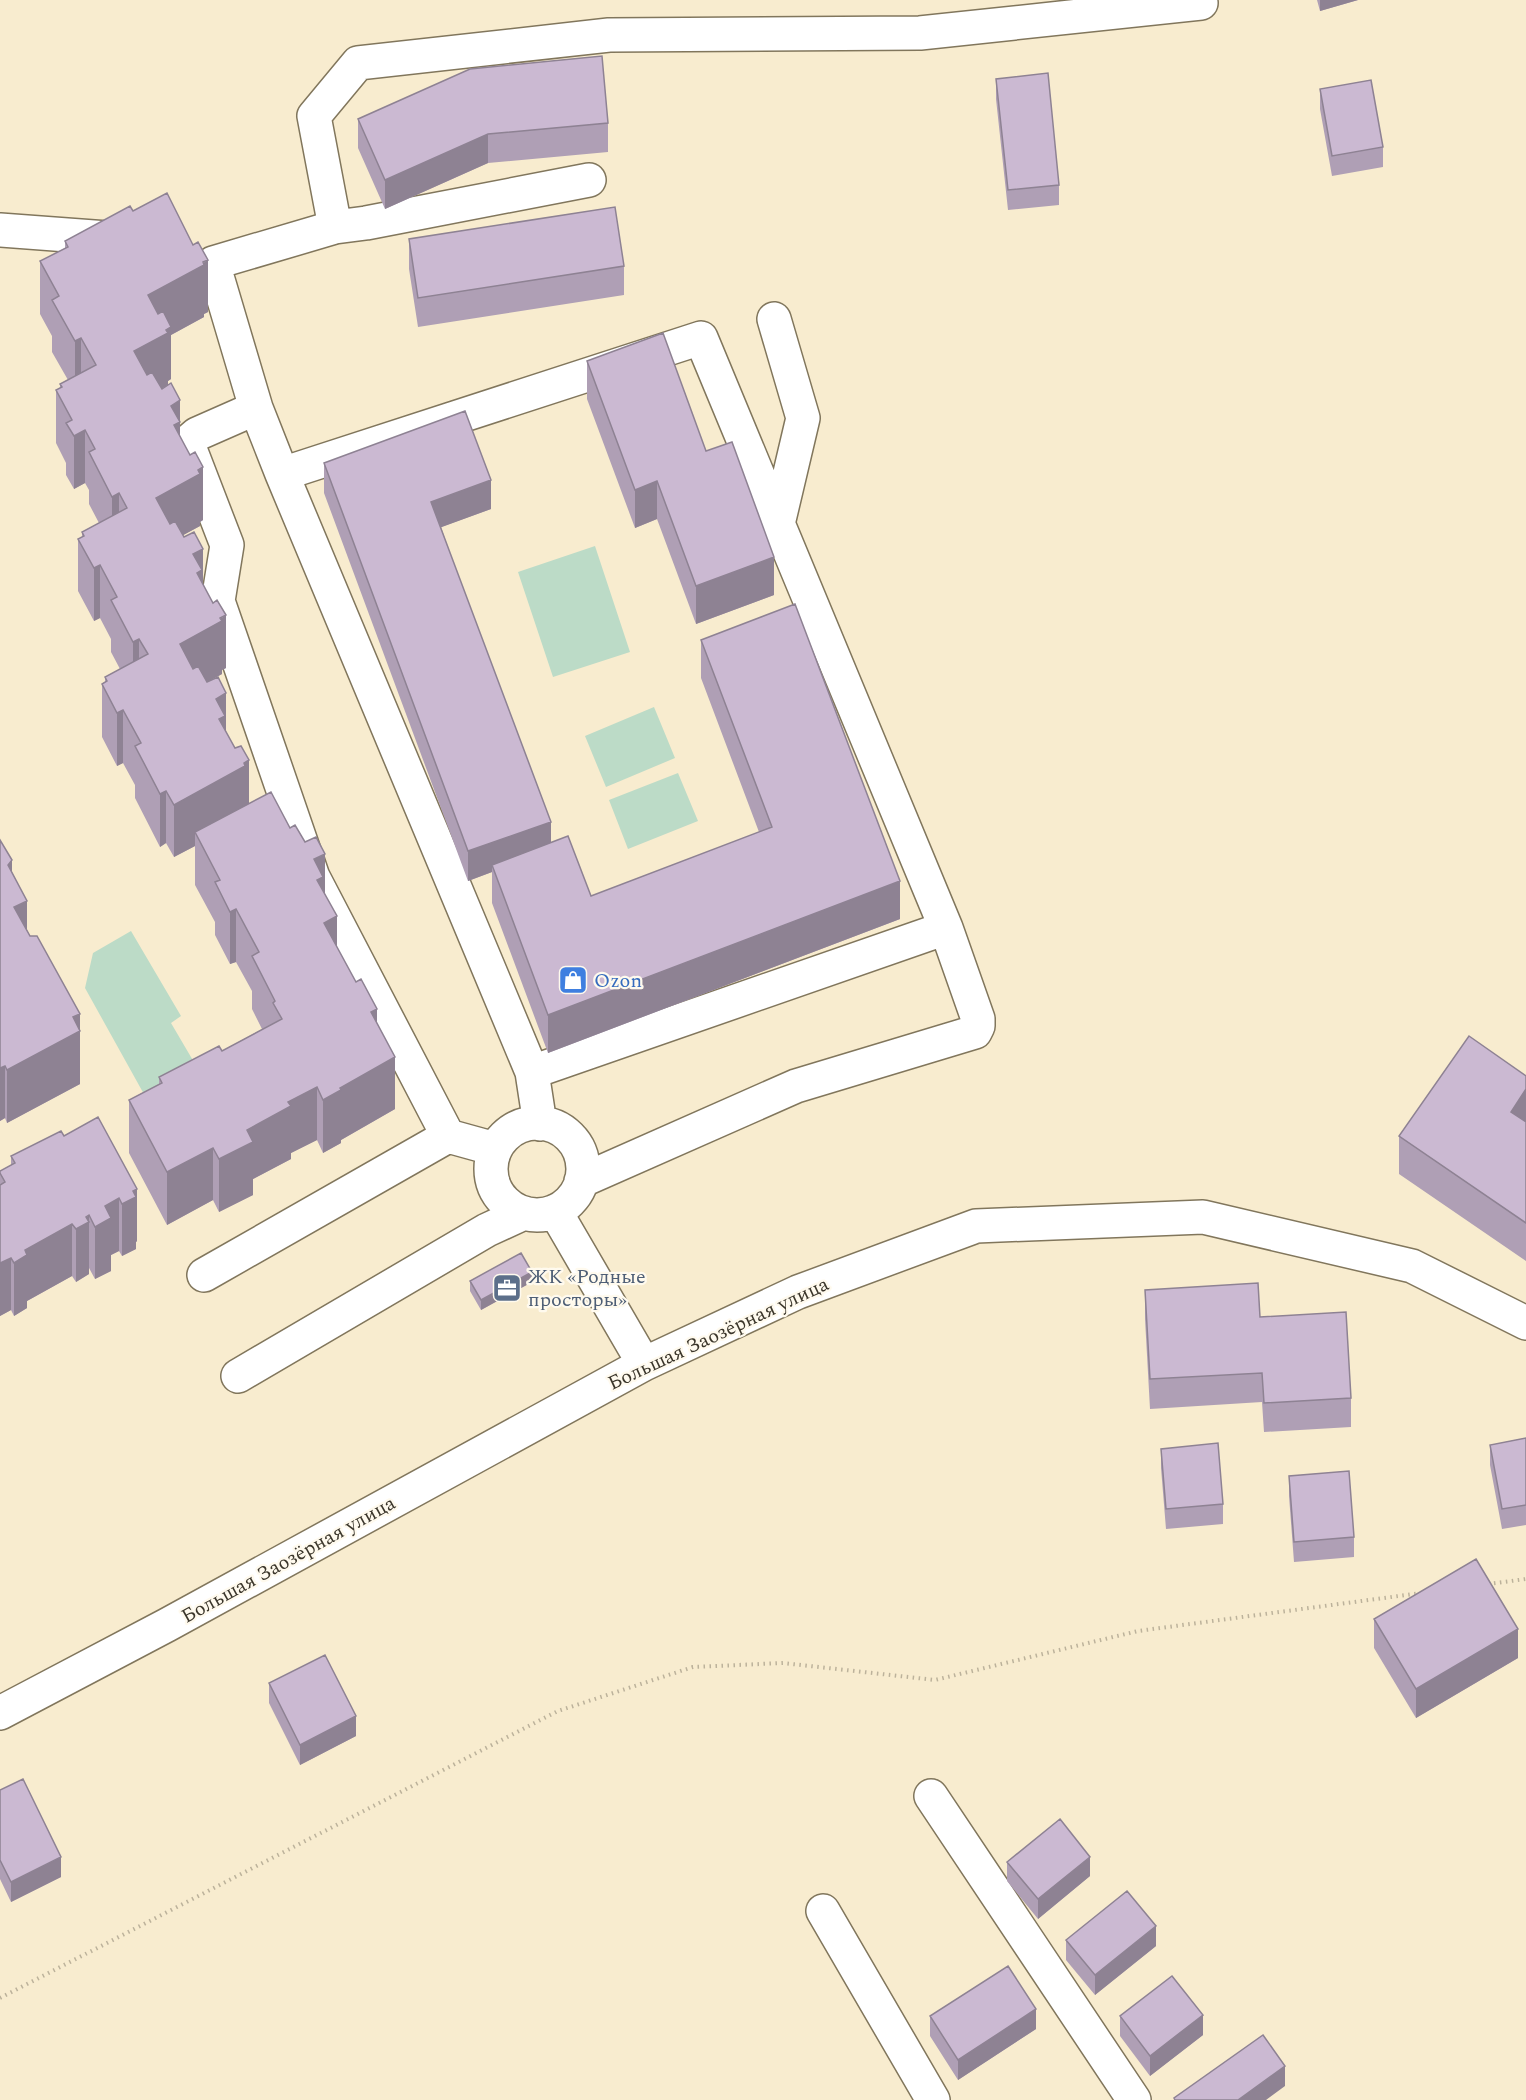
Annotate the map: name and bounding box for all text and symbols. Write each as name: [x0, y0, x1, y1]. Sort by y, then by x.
shop icon: Ozon: [557, 964, 589, 996]
place label: Ozon: [594, 966, 642, 996]
place label: ЖК «Родные просторы»: [528, 1262, 646, 1315]
street label: Большая Заозёрная улица: [603, 1269, 834, 1398]
office icon: ЖК «Родные просторы»: [491, 1272, 523, 1304]
street label: Большая Заозёрная улица: [176, 1488, 401, 1631]

